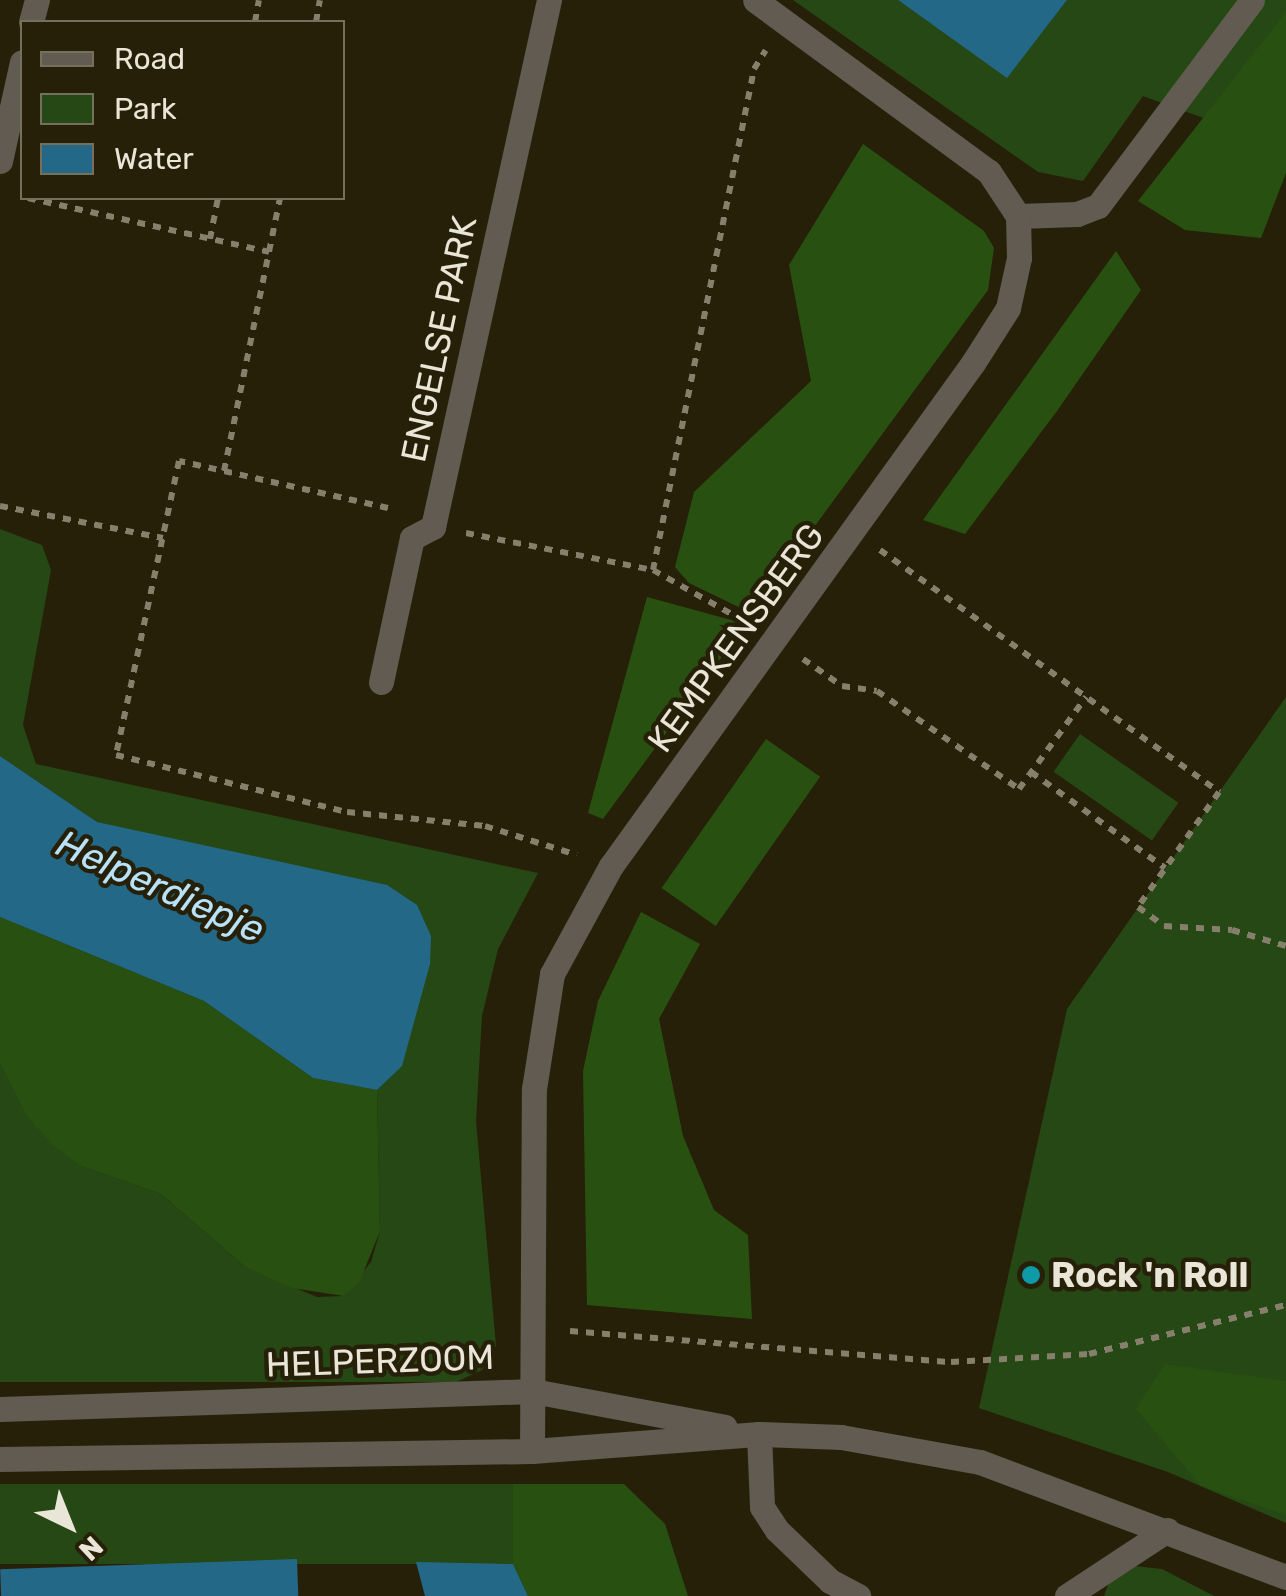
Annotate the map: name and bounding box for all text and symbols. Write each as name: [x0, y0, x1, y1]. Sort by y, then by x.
legend: [20, 20, 345, 200]
text: Road: [114, 41, 185, 77]
text: Park: [114, 91, 176, 127]
text: Water: [114, 141, 194, 177]
street label: ENGELSE PARK: [392, 212, 486, 466]
street label: KEMPKENSBERG: [639, 516, 833, 760]
water label: Helperdiepje: [49, 821, 271, 953]
place label: Rock 'n Roll: [1051, 1254, 1249, 1296]
marker: Rock 'n Roll: [1020, 1264, 1042, 1286]
street label: HELPERZOOM: [265, 1336, 495, 1386]
north arrow: [20, 1476, 120, 1576]
text: N: [72, 1529, 109, 1567]

